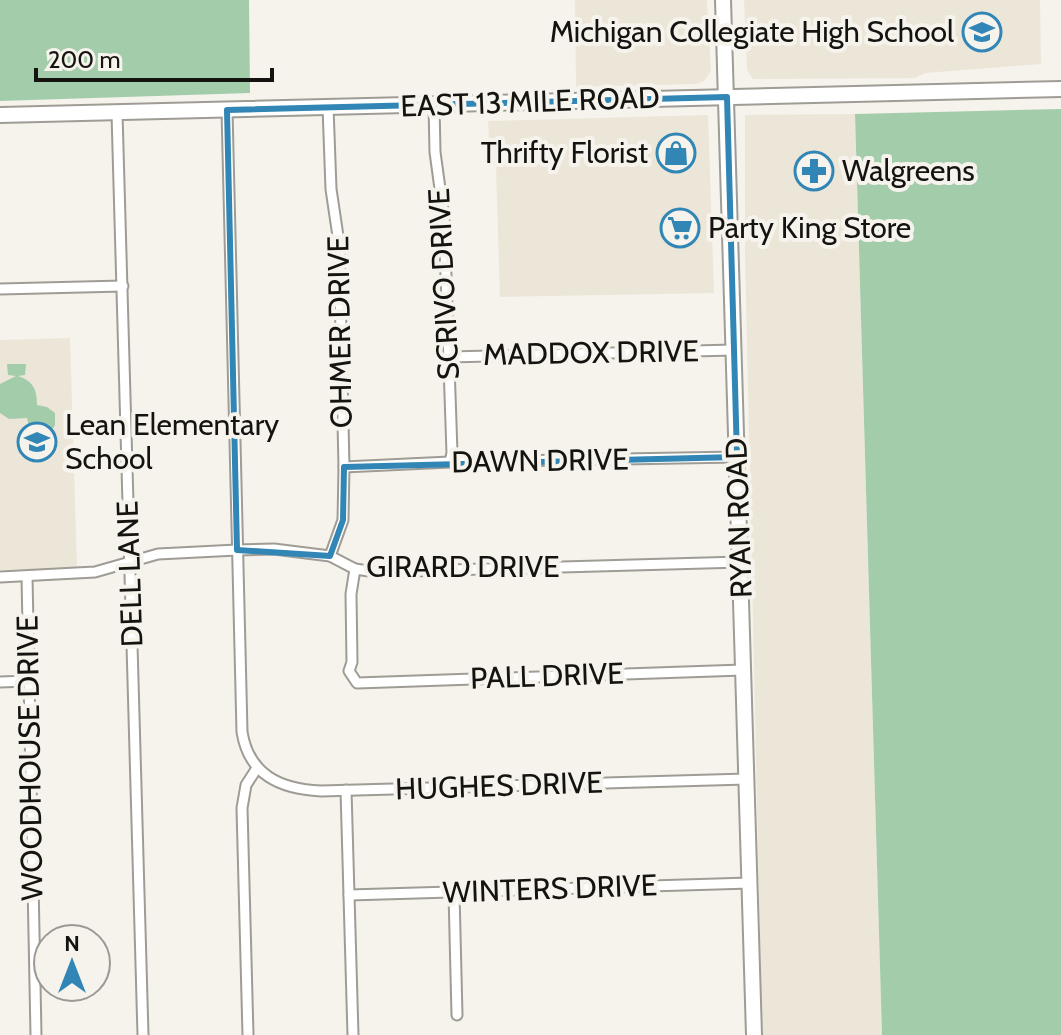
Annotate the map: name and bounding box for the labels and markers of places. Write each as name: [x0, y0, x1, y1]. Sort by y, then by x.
school or university icon: Michigan Collegiate High School: [961, 11, 1003, 53]
place label: Michigan Collegiate High School: [550, 13, 954, 50]
shop icon: Thrifty Florist: [655, 132, 697, 174]
place label: Thrifty Florist: [481, 134, 648, 171]
pharmacy icon: Walgreens: [793, 150, 835, 192]
place label: Walgreens: [842, 152, 975, 189]
supermarket icon: Party King Store: [659, 207, 701, 249]
place label: Party King Store: [708, 209, 911, 246]
place label: Lean Elementary School: [65, 406, 279, 477]
school or university icon: Lean Elementary School: [16, 421, 58, 463]

